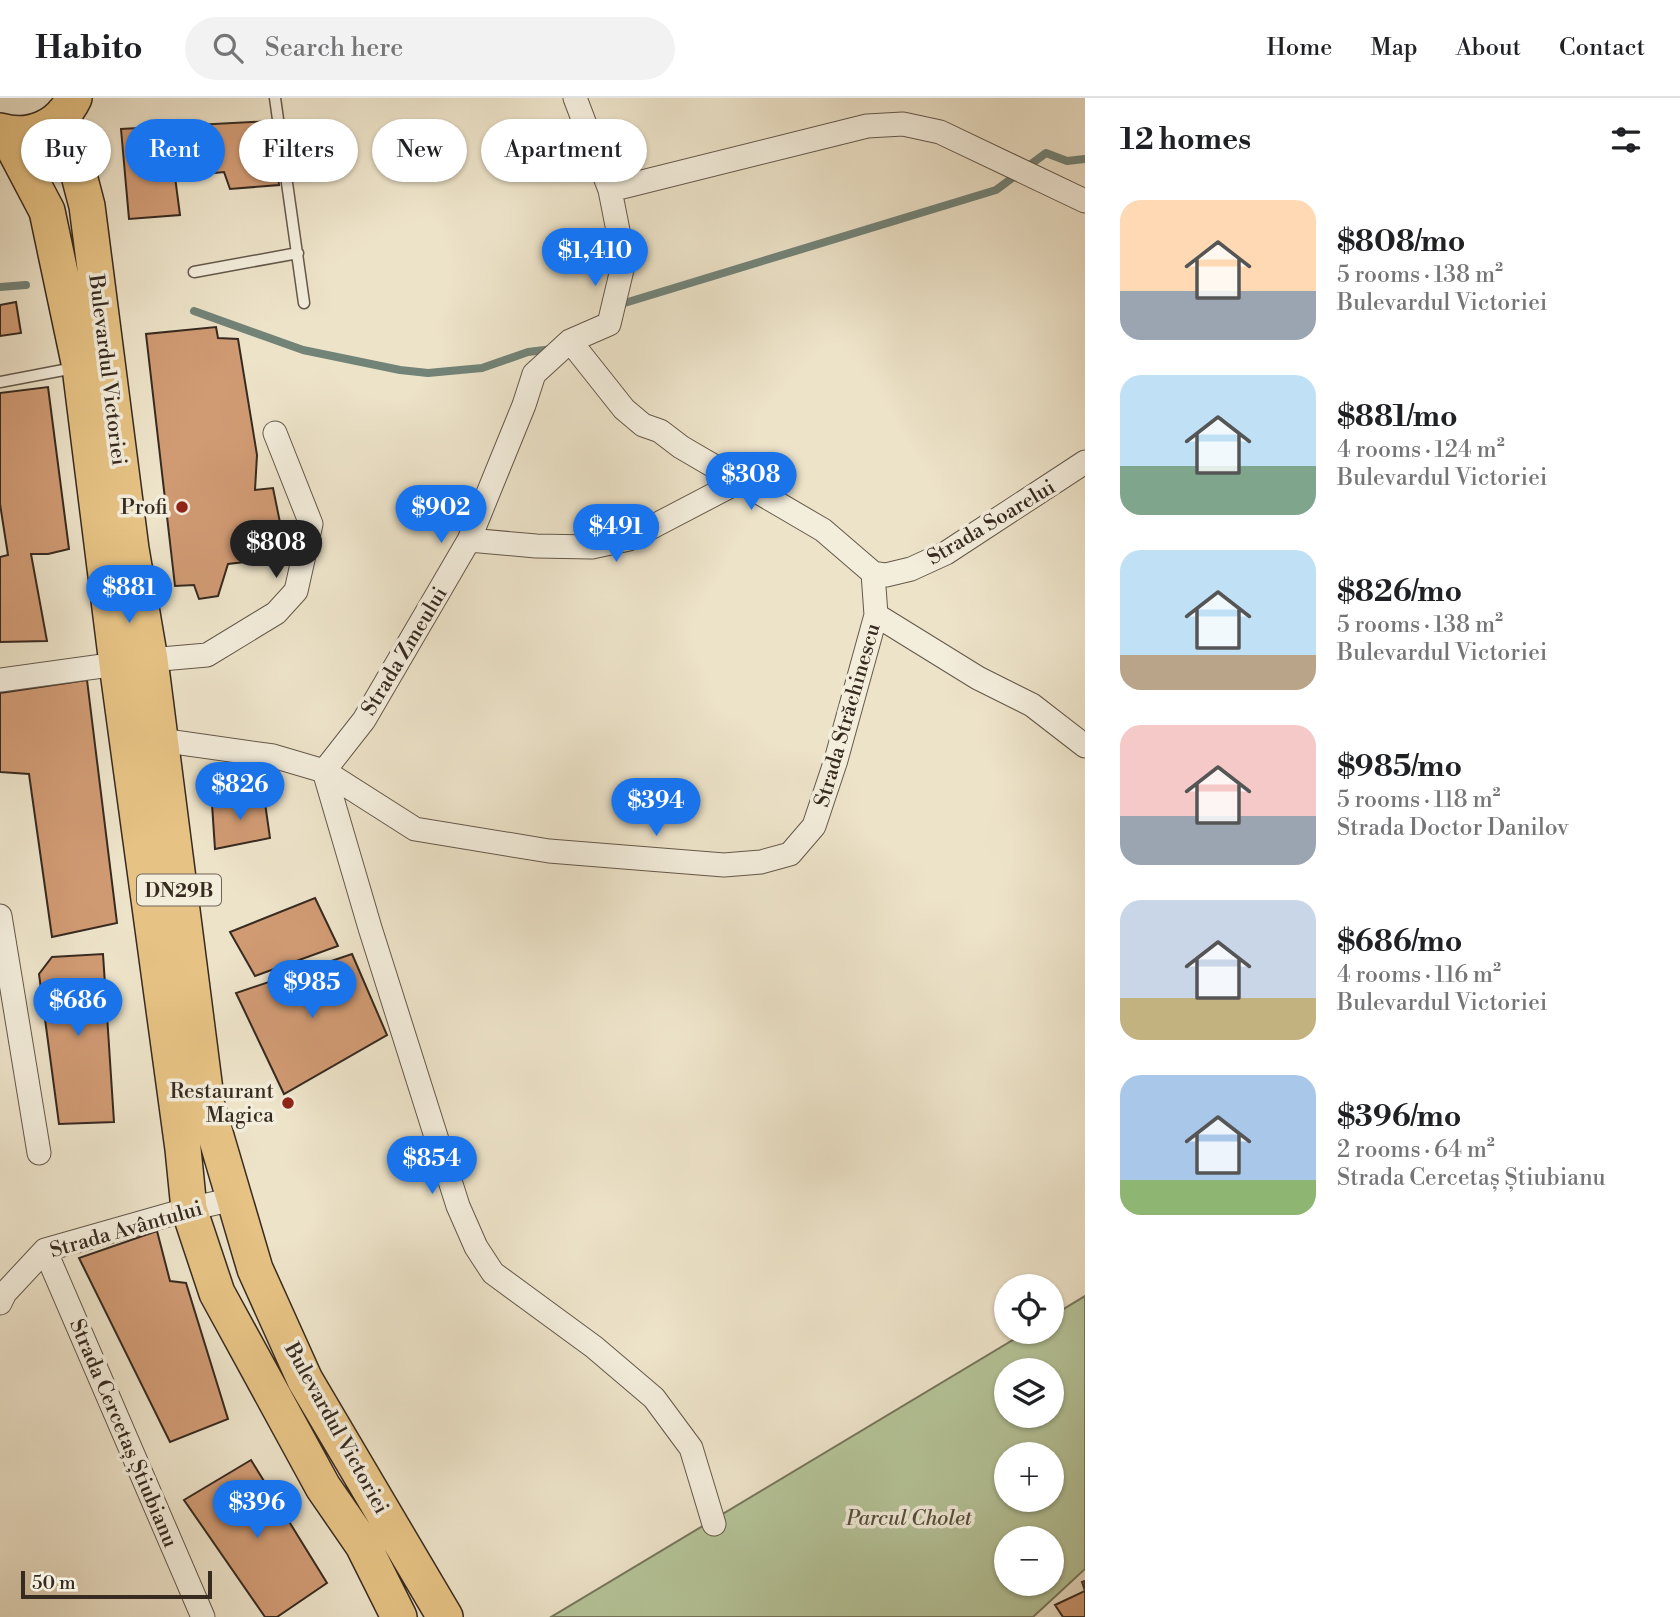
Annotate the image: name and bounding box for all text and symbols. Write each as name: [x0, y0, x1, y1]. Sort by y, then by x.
search box: [185, 17, 675, 80]
text: Habito: [35, 28, 143, 69]
icon: search: [209, 29, 247, 67]
text: Search here: [265, 32, 404, 64]
text: Home: [1267, 33, 1332, 63]
text: Map: [1370, 33, 1418, 63]
text: About: [1456, 33, 1521, 63]
text: Contact: [1559, 33, 1645, 63]
chip: Buy: [21, 119, 111, 182]
chip: Rent: [125, 119, 225, 182]
chip: Filters: [239, 119, 358, 182]
chip: New: [372, 119, 467, 182]
chip: Apartment: [481, 119, 647, 182]
text: 12 homes: [1120, 121, 1251, 159]
icon: filters: [1607, 121, 1645, 159]
text: $808/mo: [1337, 223, 1466, 261]
pin: $1,410: [538, 228, 652, 288]
icon: home: [1176, 228, 1260, 312]
text: $1,410: [558, 237, 632, 265]
text: 5 rooms · 138 m²: [1337, 261, 1503, 289]
street label: Bulevardul Victoriei: [82, 272, 132, 467]
text: Bulevardul Victoriei: [1337, 289, 1547, 317]
text: $881/mo: [1337, 398, 1458, 436]
icon: home: [1176, 403, 1260, 487]
text: 4 rooms · 124 m²: [1337, 436, 1505, 464]
pin: $308: [710, 452, 792, 512]
text: $308: [722, 461, 780, 489]
text: Bulevardul Victoriei: [1337, 464, 1547, 492]
street label: Strada Soarelui: [923, 474, 1060, 571]
pin: $902: [400, 486, 482, 545]
text: $902: [412, 494, 470, 522]
place label: Profi: [120, 495, 168, 521]
marker: Profi: [174, 499, 190, 515]
pin: $491: [575, 504, 657, 564]
text: $491: [589, 513, 643, 541]
pin: $808: [235, 520, 317, 580]
text: $808: [246, 529, 306, 557]
pin: $881: [88, 566, 170, 625]
text: $826/mo: [1337, 573, 1462, 611]
text: $881: [102, 574, 156, 602]
icon: home: [1176, 578, 1260, 662]
street label: Strada Zmeului: [356, 582, 454, 721]
text: 5 rooms · 138 m²: [1337, 611, 1503, 639]
street label: Strada Străchinescu: [809, 620, 887, 810]
text: Bulevardul Victoriei: [1337, 639, 1547, 667]
text: $985/mo: [1337, 748, 1462, 786]
icon: home: [1176, 753, 1260, 837]
pin: $826: [199, 762, 281, 822]
text: $826: [211, 771, 269, 799]
pin: $394: [615, 778, 697, 838]
text: 5 rooms · 118 m²: [1337, 786, 1501, 814]
text: $394: [627, 787, 685, 815]
text: Strada Doctor Danilov: [1337, 814, 1569, 842]
road number: DN29B: [137, 874, 221, 905]
text: $686/mo: [1337, 923, 1462, 961]
icon: home: [1176, 928, 1260, 1012]
pin: $985: [271, 960, 353, 1020]
text: 4 rooms · 116 m²: [1337, 961, 1501, 989]
text: $985: [283, 969, 341, 997]
pin: $686: [37, 978, 119, 1038]
text: $686: [49, 987, 107, 1015]
text: Bulevardul Victoriei: [1337, 989, 1547, 1017]
place label: Restaurant Magica: [170, 1079, 275, 1129]
marker: Restaurant Magica: [280, 1095, 296, 1111]
text: $396/mo: [1337, 1098, 1461, 1136]
icon: home: [1176, 1103, 1260, 1187]
pin: $854: [391, 1136, 473, 1196]
text: 2 rooms · 64 m²: [1337, 1136, 1495, 1164]
text: $854: [403, 1145, 461, 1173]
text: Strada Cercetaș Știubianu: [1337, 1164, 1606, 1192]
street label: Strada Avântului: [47, 1196, 206, 1264]
map controls: [994, 1274, 1064, 1596]
button: locate: [994, 1274, 1064, 1344]
street label: Strada Cercetaș Știubianu: [63, 1315, 183, 1551]
street label: Bulevardul Victoriei: [278, 1337, 394, 1519]
button: layers: [994, 1358, 1064, 1428]
button: +: [994, 1442, 1064, 1512]
pin: $396: [216, 1480, 298, 1540]
text: $396: [229, 1489, 285, 1517]
park label: Parcul Cholet: [845, 1506, 973, 1532]
button: −: [994, 1526, 1064, 1596]
scale bar: [21, 1568, 212, 1600]
text: 50 m: [32, 1571, 76, 1595]

